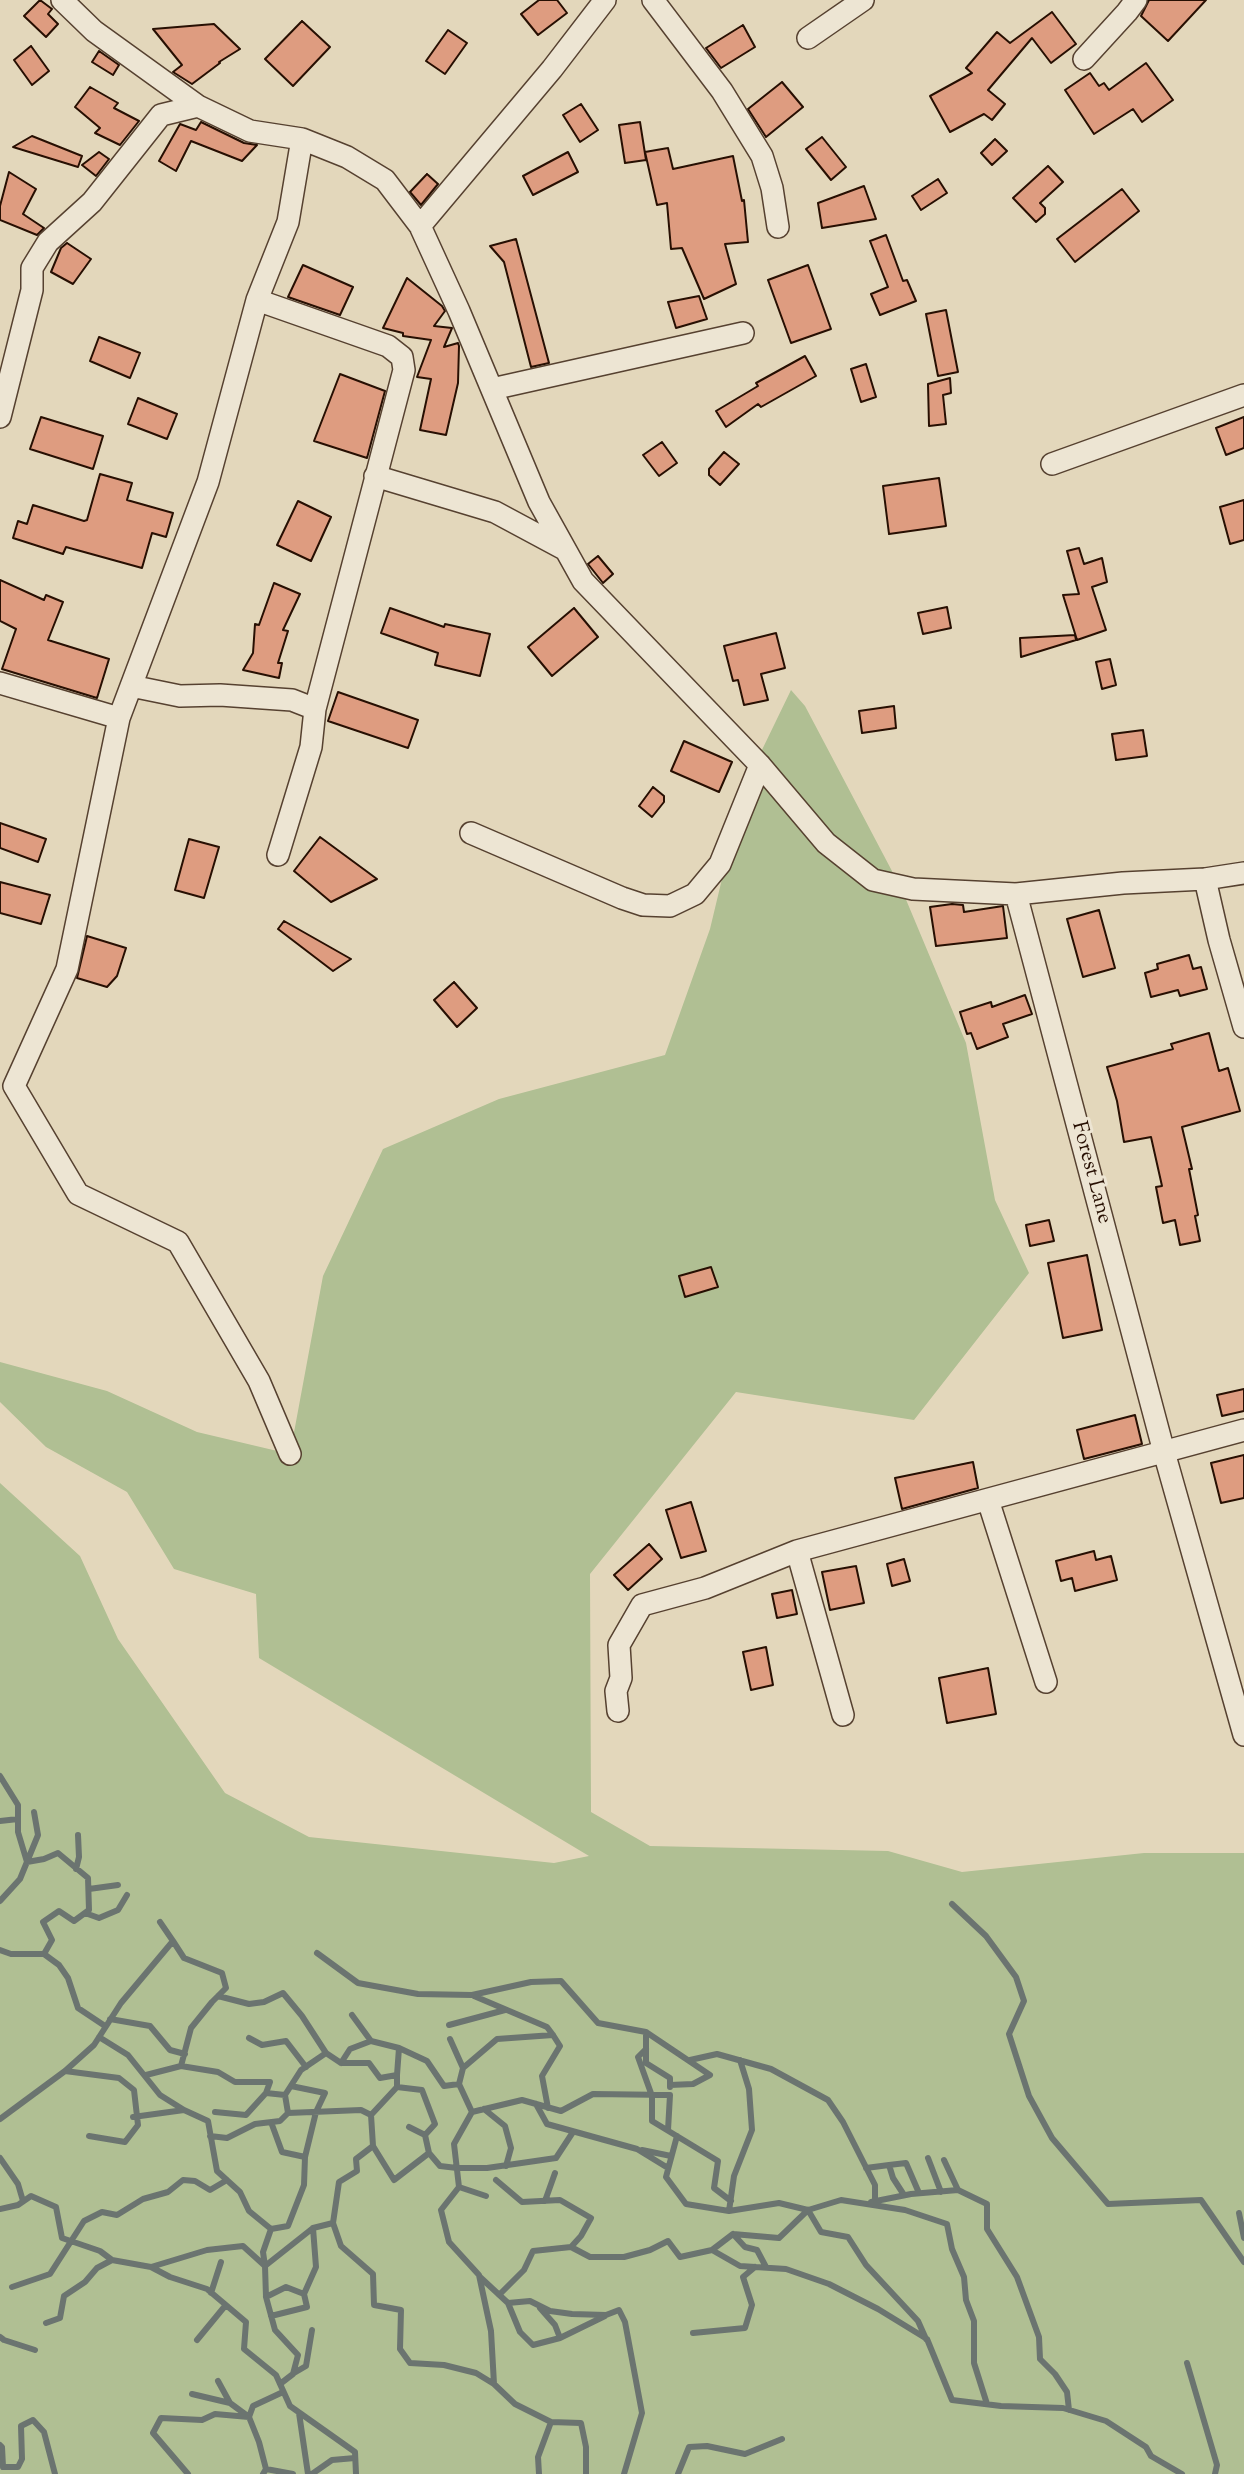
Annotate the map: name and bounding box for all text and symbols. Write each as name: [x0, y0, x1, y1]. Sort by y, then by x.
street label: Forest Lane: [1064, 1119, 1116, 1227]

